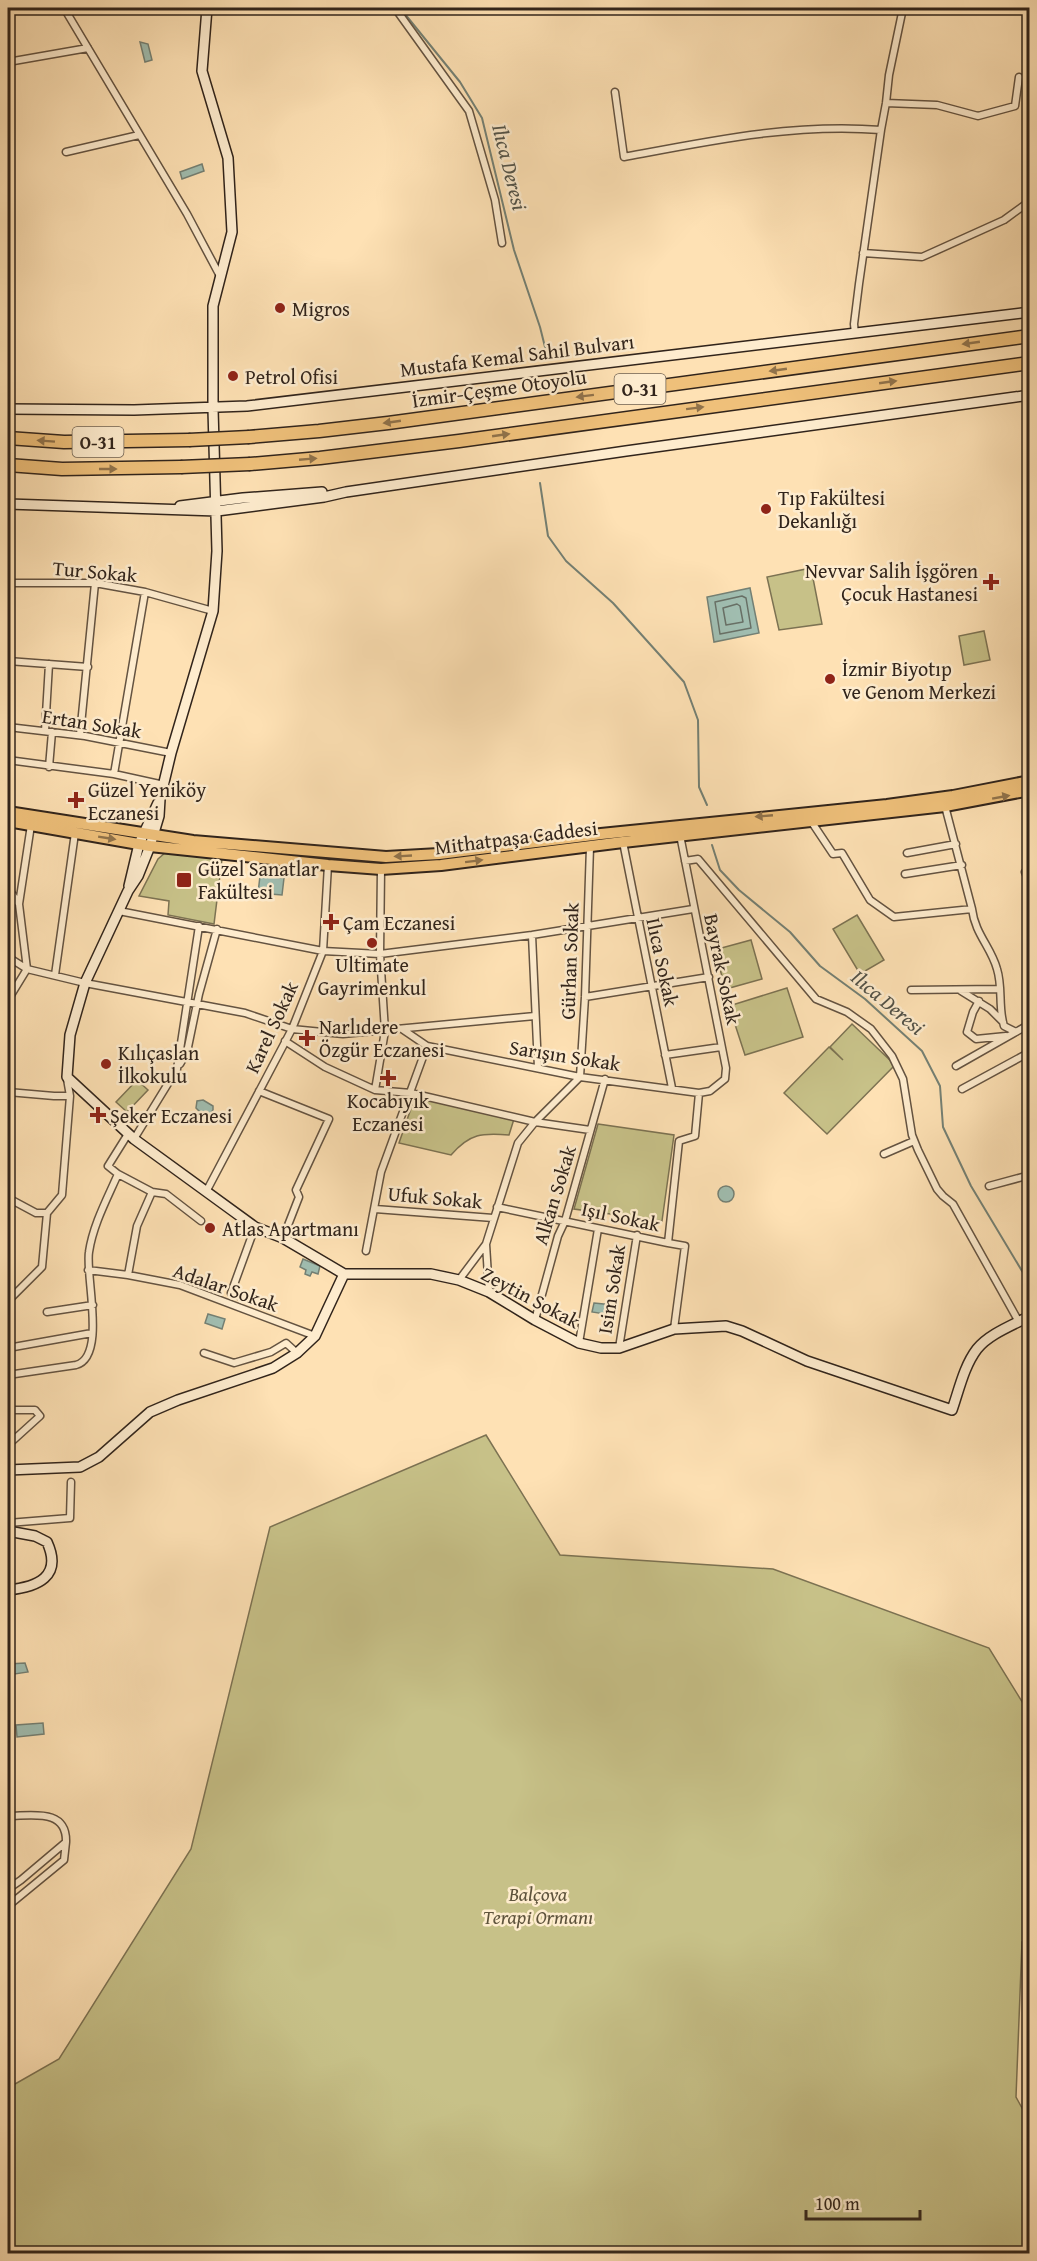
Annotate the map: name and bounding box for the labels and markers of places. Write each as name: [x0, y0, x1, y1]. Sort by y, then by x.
place label: Migros: [292, 294, 350, 323]
marker: Migros: [273, 301, 287, 315]
place label: Petrol Ofisi: [245, 362, 338, 391]
marker: Petrol Ofisi: [226, 369, 240, 383]
place label: Tıp Fakültesi Dekanlığı: [778, 483, 885, 535]
marker: Tıp Fakültesi Dekanlığı: [759, 502, 773, 516]
place label: Nevvar Salih İşgören Çocuk Hastanesi: [805, 556, 978, 608]
marker: Nevvar Salih İşgören Çocuk Hastanesi: [982, 573, 1000, 591]
place label: İzmir Biyotıp ve Genom Merkezi: [842, 654, 997, 706]
marker: İzmir Biyotıp ve Genom Merkezi: [823, 672, 837, 686]
place label: Güzel Yeniköy Eczanesi: [88, 775, 206, 827]
marker: Güzel Yeniköy Eczanesi: [69, 793, 83, 807]
place label: Güzel Sanatlar Fakültesi: [198, 854, 319, 906]
marker: Güzel Sanatlar Fakültesi: [175, 871, 193, 889]
place label: Çam Eczanesi: [343, 908, 456, 937]
marker: Çam Eczanesi: [324, 915, 338, 929]
marker: Ultimate Gayrimenkul: [365, 936, 379, 950]
place label: Ultimate Gayrimenkul: [318, 950, 427, 1002]
place label: Narlıdere Özgür Eczanesi: [319, 1012, 445, 1064]
marker: Narlıdere Özgür Eczanesi: [300, 1031, 314, 1045]
place label: Kılıçaslan İlkokulu: [118, 1038, 199, 1090]
marker: Kılıçaslan İlkokulu: [99, 1057, 113, 1071]
marker: Kocabıyık Eczanesi: [381, 1071, 395, 1085]
place label: Kocabıyık Eczanesi: [347, 1086, 430, 1138]
place label: Şeker Eczanesi: [110, 1101, 233, 1130]
marker: Şeker Eczanesi: [91, 1108, 105, 1122]
place label: Atlas Apartmanı: [222, 1214, 359, 1243]
marker: Atlas Apartmanı: [203, 1221, 217, 1235]

